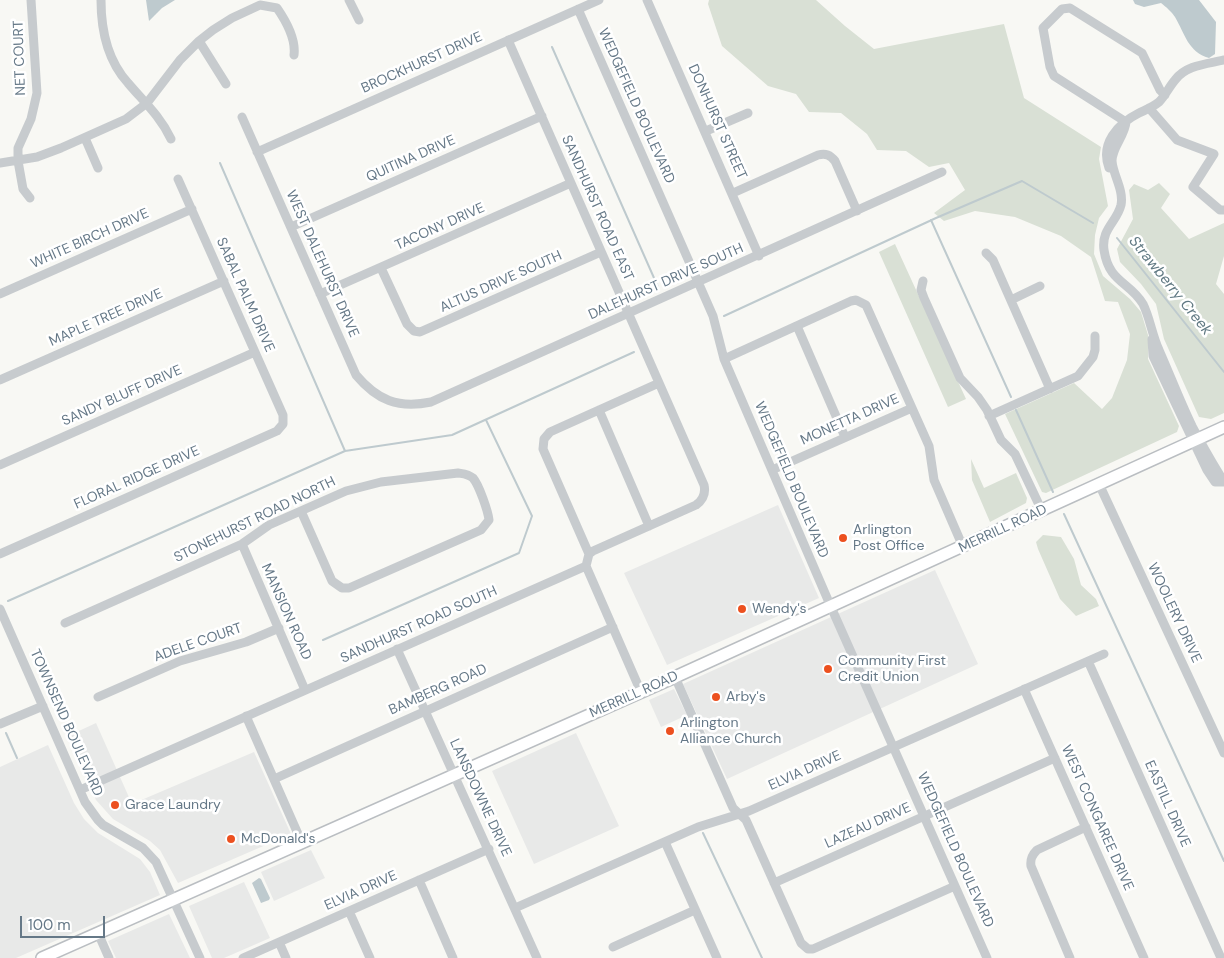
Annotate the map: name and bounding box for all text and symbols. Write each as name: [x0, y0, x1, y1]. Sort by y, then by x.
street label: NET COURT: [10, 20, 30, 96]
street label: WEDGEFIELD BOULEVARD: [594, 26, 678, 186]
street label: BROCKHURST DRIVE: [359, 29, 485, 97]
street label: DONHURST STREET: [684, 62, 750, 182]
street label: QUITINA DRIVE: [364, 132, 458, 186]
street label: SANDHURST ROAD EAST: [557, 133, 637, 283]
street label: WEST DALEHURST DRIVE: [282, 188, 362, 340]
street label: TACONY DRIVE: [393, 200, 487, 254]
street label: WHITE BIRCH DRIVE: [28, 205, 152, 273]
water label: Strawberry Creek: [1125, 233, 1215, 339]
street label: SABAL PALM DRIVE: [212, 235, 278, 355]
street label: DALEHURST DRIVE SOUTH: [586, 240, 746, 324]
street label: ALTUS DRIVE SOUTH: [437, 248, 565, 316]
street label: MAPLE TREE DRIVE: [47, 285, 165, 351]
street label: SANDY BLUFF DRIVE: [59, 362, 185, 430]
street label: MONETTA DRIVE: [798, 391, 902, 449]
street label: WEDGEFIELD BOULEVARD: [750, 399, 832, 561]
street label: FLORAL RIDGE DRIVE: [72, 443, 202, 513]
street label: STONEHURST ROAD NORTH: [172, 474, 338, 566]
street label: MERRILL ROAD: [956, 501, 1050, 557]
place label: Arlington Post Office: [853, 522, 924, 554]
marker: Arlington Post Office: [837, 532, 849, 544]
street label: WOOLERY DRIVE: [1143, 560, 1205, 666]
street label: MANSION ROAD: [257, 561, 315, 663]
street label: SANDHURST ROAD SOUTH: [338, 583, 500, 667]
place label: Wendy's: [752, 601, 807, 617]
marker: Wendy's: [736, 603, 748, 615]
street label: ADELE COURT: [152, 620, 244, 666]
street label: TOWNSEND BOULEVARD: [26, 647, 106, 799]
place label: Community First Credit Union: [838, 653, 946, 686]
street label: BAMBERG ROAD: [386, 661, 490, 719]
marker: Community First Credit Union: [822, 663, 834, 675]
street label: MERRILL ROAD: [587, 668, 681, 722]
place label: Arby's: [726, 689, 766, 705]
marker: Arby's: [710, 691, 722, 703]
place label: Arlington Alliance Church: [680, 715, 781, 748]
marker: Arlington Alliance Church: [664, 725, 676, 737]
street label: LANSDOWNE DRIVE: [445, 736, 515, 860]
street label: WEST CONGAREE DRIVE: [1057, 743, 1137, 893]
street label: ELVIA DRIVE: [766, 748, 844, 794]
street label: EASTILL DRIVE: [1140, 758, 1194, 850]
street label: WEDGEFIELD BOULEVARD: [913, 770, 997, 930]
place label: Grace Laundry: [125, 797, 221, 813]
marker: Grace Laundry: [109, 799, 121, 811]
street label: LAZEAU DRIVE: [822, 800, 914, 852]
place label: McDonald's: [241, 831, 316, 847]
marker: McDonald's: [225, 833, 237, 845]
street label: ELVIA DRIVE: [322, 868, 400, 914]
scale bar: [22, 906, 108, 938]
text: 100 m: [28, 915, 71, 935]

